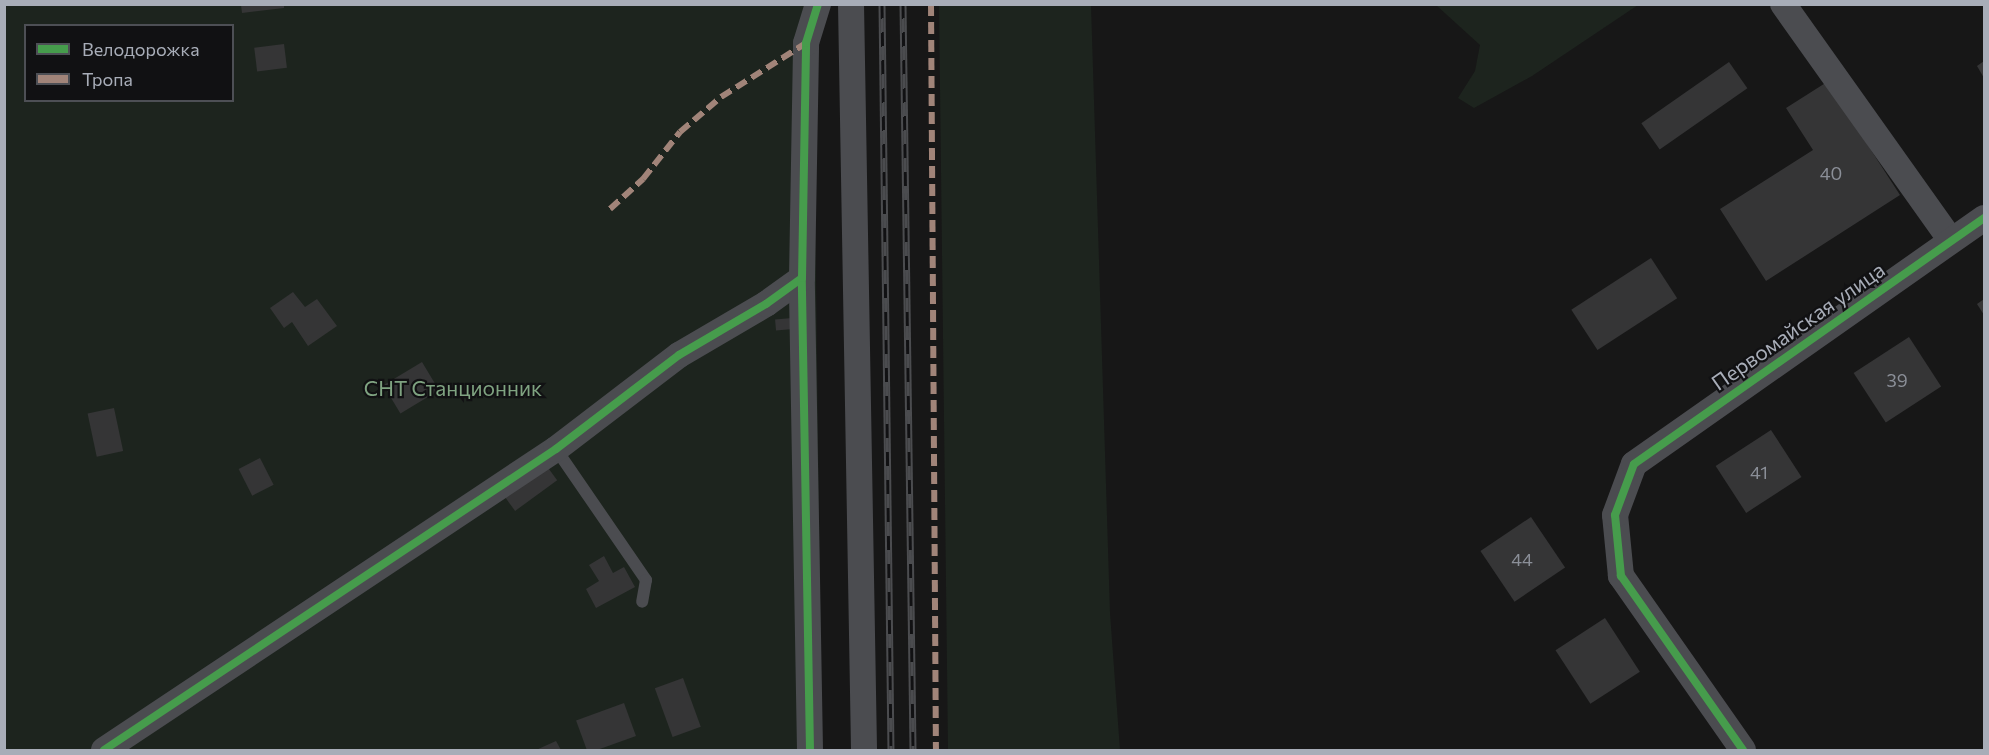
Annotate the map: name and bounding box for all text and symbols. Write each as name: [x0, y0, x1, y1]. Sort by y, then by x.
legend: [24, 24, 234, 102]
text: Велодорожка: [82, 38, 200, 60]
text: Тропа: [82, 68, 133, 90]
house number: 40: [1820, 162, 1842, 184]
street label: Первомайская улица: [1707, 257, 1889, 395]
house number: 39: [1886, 369, 1908, 391]
park label: СНТ Станционник: [364, 375, 542, 401]
house number: 41: [1750, 461, 1768, 483]
house number: 44: [1511, 548, 1533, 570]

